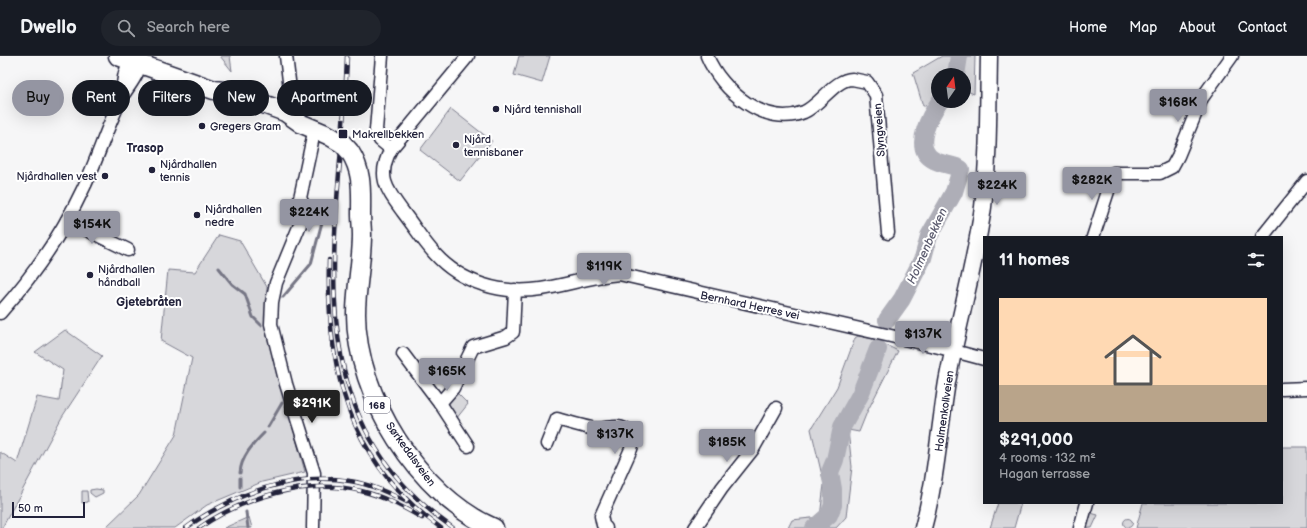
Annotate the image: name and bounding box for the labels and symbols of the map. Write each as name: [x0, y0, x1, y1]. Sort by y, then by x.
north arrow: [931, 68, 971, 108]
pin: $168K: [1150, 89, 1206, 123]
place label: Njård tennishall: [504, 103, 581, 116]
street label: Slyngveien: [871, 103, 888, 157]
marker: Njård tennishall: [491, 104, 501, 114]
place label: Gregers Gram: [210, 120, 281, 133]
marker: Gregers Gram: [197, 121, 207, 131]
marker: Makrellbekken: [337, 128, 349, 140]
place label: Makrellbekken: [352, 128, 424, 141]
place label: Njård tennisbaner: [464, 133, 524, 159]
marker: Njård tennisbaner: [451, 140, 461, 150]
district label: Trasop: [126, 141, 164, 156]
place label: Njårdhallen tennis: [160, 158, 217, 184]
marker: Njårdhallen tennis: [147, 165, 157, 175]
pin: $282K: [1064, 167, 1120, 201]
place label: Njårdhallen vest: [16, 170, 98, 183]
marker: Njårdhallen vest: [100, 171, 110, 181]
pin: $224K: [969, 172, 1025, 206]
pin: $224K: [281, 199, 337, 233]
place label: Njårdhallen nedre: [205, 203, 262, 229]
water label: Holmenbekken: [904, 206, 951, 286]
marker: Njårdhallen nedre: [192, 210, 202, 220]
pin: $154K: [64, 211, 120, 245]
pin: $119K: [576, 253, 632, 287]
place label: Njårdhallen håndball: [98, 263, 155, 289]
marker: Njårdhallen håndball: [85, 270, 95, 280]
street label: Bernhard Herres vei: [699, 289, 801, 322]
district label: Gjetebråten: [116, 295, 182, 310]
pin: $137K: [895, 321, 951, 355]
pin: $165K: [419, 358, 475, 392]
street label: Holmenkollveien: [932, 370, 957, 453]
pin: $291K: [284, 390, 340, 424]
road number: 168: [364, 397, 390, 413]
street label: Sørkedalsveien: [383, 420, 438, 489]
pin: $137K: [587, 421, 643, 455]
pin: $185K: [699, 429, 755, 463]
scale bar: [12, 500, 85, 519]

